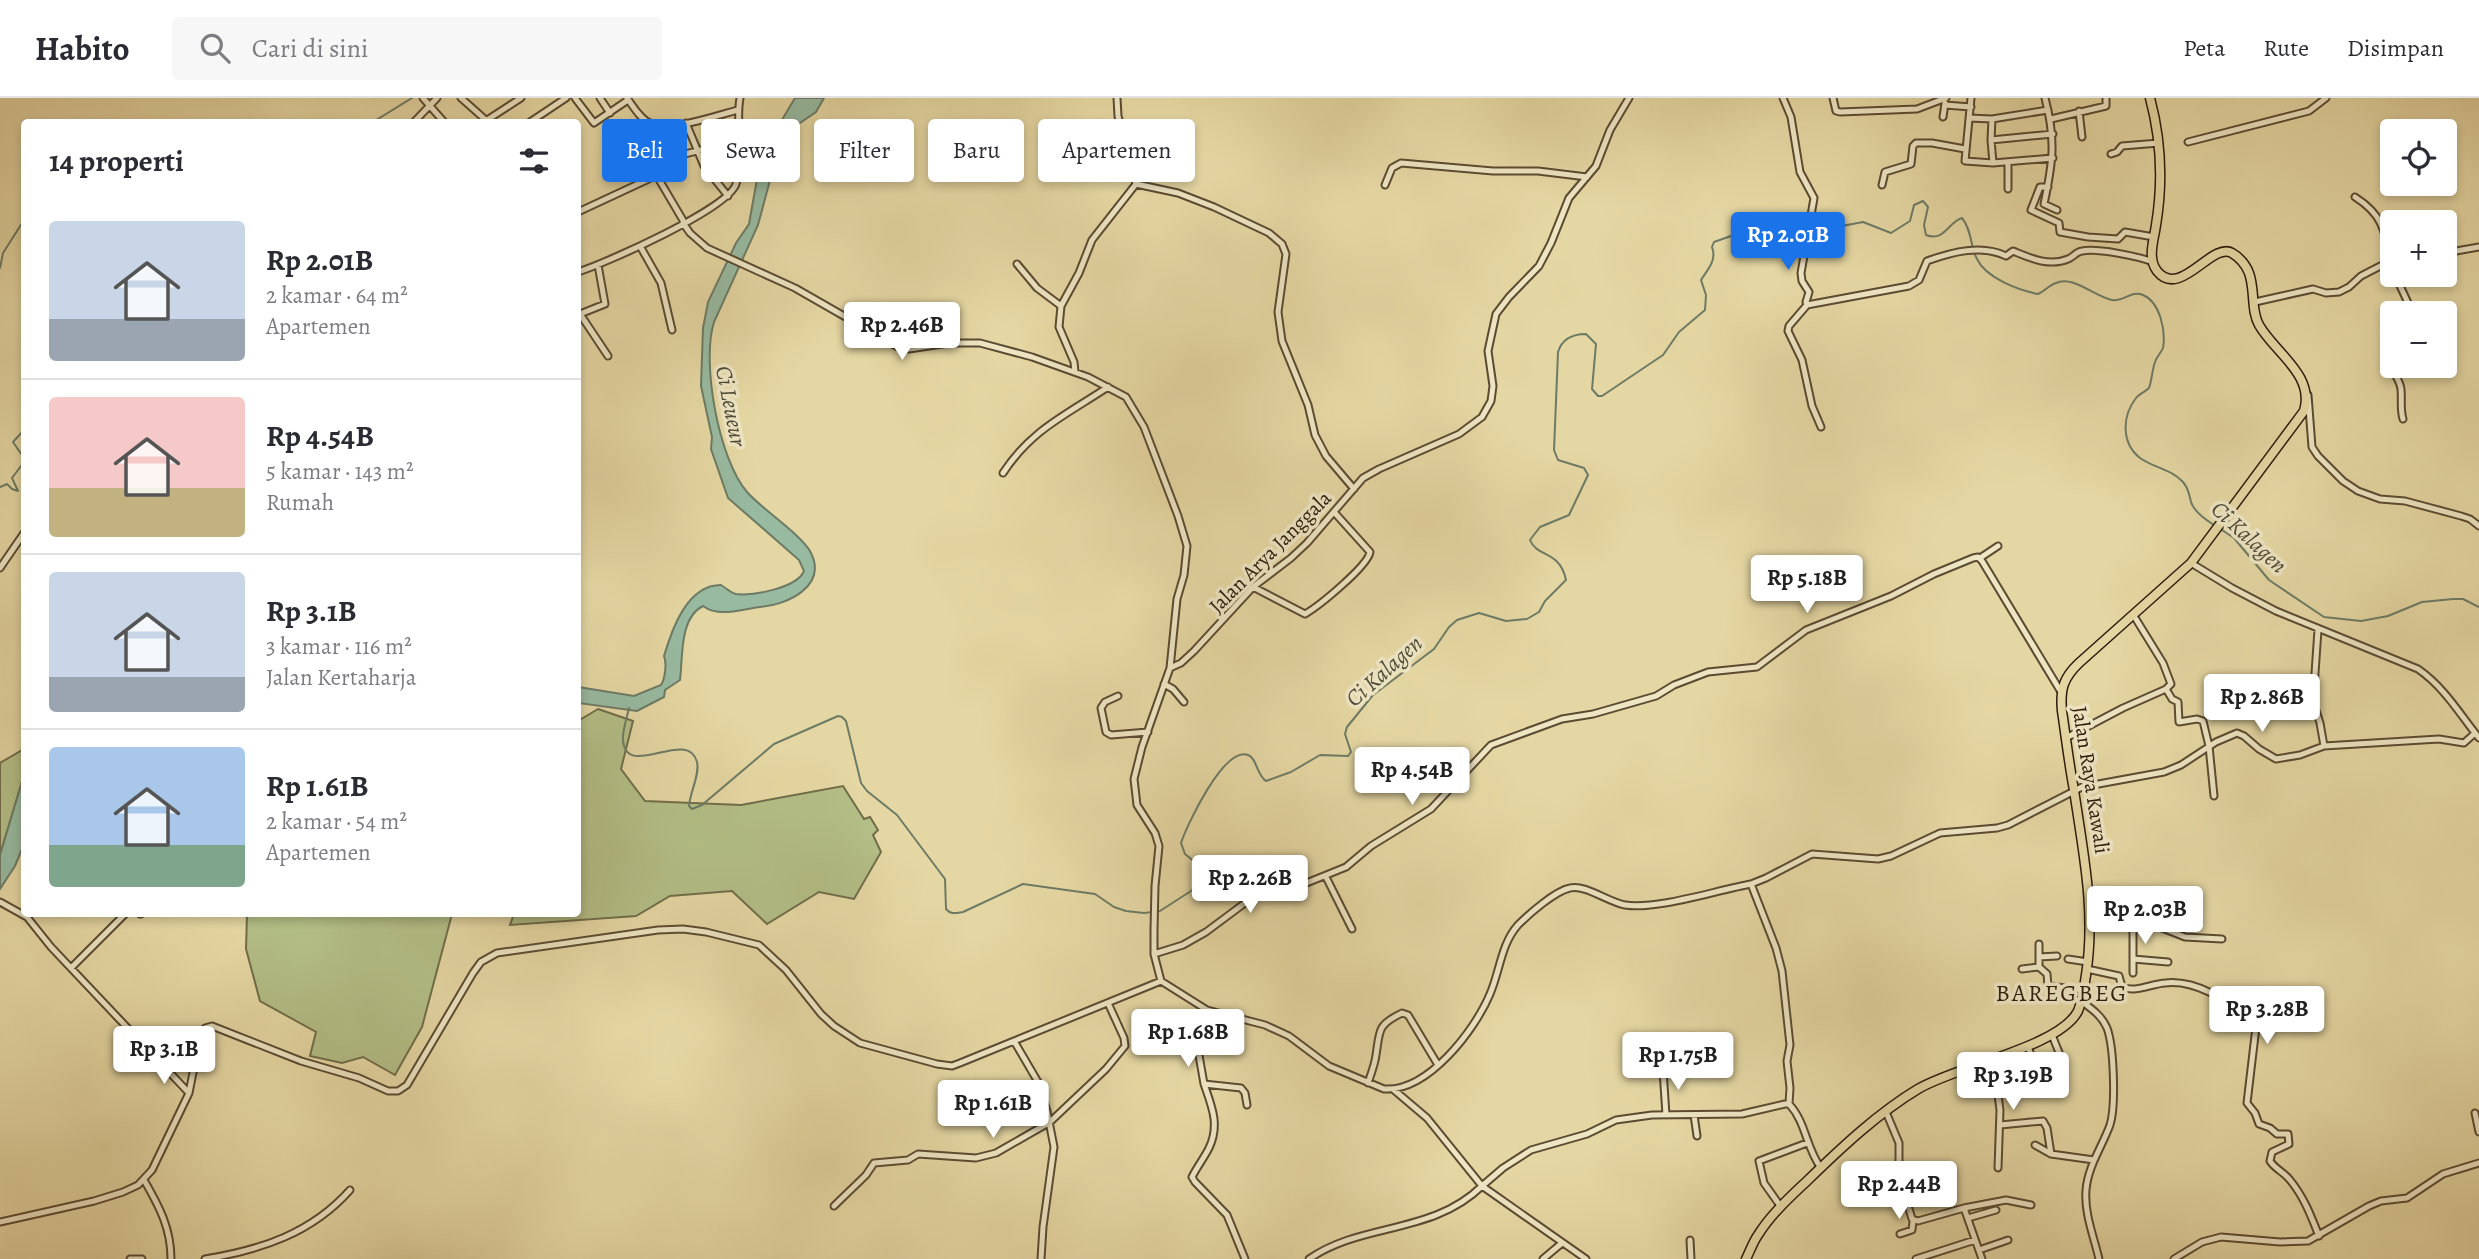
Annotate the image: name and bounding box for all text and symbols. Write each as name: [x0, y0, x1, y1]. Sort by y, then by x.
search box: [172, 17, 662, 80]
text: Habito: [35, 26, 130, 71]
icon: search: [196, 29, 234, 67]
text: Cari di sini: [252, 31, 368, 66]
text: Peta: [2183, 32, 2225, 64]
text: Rute: [2263, 32, 2309, 64]
text: Disimpan: [2347, 32, 2444, 64]
chip: Beli: [602, 119, 687, 182]
chip: Sewa: [701, 119, 800, 182]
chip: Filter: [814, 119, 914, 182]
chip: Baru: [928, 119, 1024, 182]
chip: Apartemen: [1038, 119, 1195, 182]
map controls: [2380, 119, 2457, 378]
button: locate: [2380, 119, 2457, 196]
text: 14 properti: [49, 141, 184, 181]
icon: filters: [515, 142, 553, 180]
button: +: [2380, 210, 2457, 287]
pin: Rp 2.01B: [1716, 212, 1860, 272]
text: Rp 2.01B: [1747, 219, 1829, 250]
text: Rp 2.01B: [266, 240, 373, 280]
icon: home: [105, 249, 189, 333]
text: 2 kamar · 64 m²: [266, 280, 408, 311]
button: −: [2380, 301, 2457, 378]
pin: Rp 2.46B: [830, 302, 974, 362]
text: Rp 2.46B: [860, 309, 944, 340]
text: Apartemen: [266, 311, 371, 342]
water label: Ci Leueur: [708, 363, 754, 450]
text: Rp 4.54B: [266, 416, 374, 456]
icon: home: [105, 425, 189, 509]
text: 5 kamar · 143 m²: [266, 456, 414, 487]
street label: Jalan Arya Janggala: [1203, 484, 1338, 619]
text: Rumah: [266, 487, 334, 518]
water label: Ci Kalagen: [2204, 494, 2294, 580]
pin: Rp 5.18B: [1735, 556, 1879, 615]
text: Rp 5.18B: [1767, 562, 1847, 593]
text: Rp 3.1B: [266, 591, 357, 631]
icon: home: [105, 600, 189, 684]
water label: Ci Kalagen: [1339, 628, 1429, 714]
text: 3 kamar · 116 m²: [266, 631, 412, 662]
text: Jalan Kertaharja: [266, 662, 417, 693]
pin: Rp 2.86B: [2190, 674, 2334, 734]
text: Rp 2.86B: [2220, 681, 2304, 712]
street label: Jalan Raya Kawali: [2066, 704, 2116, 856]
pin: Rp 4.54B: [1340, 748, 1484, 807]
text: Rp 4.54B: [1371, 754, 1453, 785]
text: Rp 1.61B: [266, 766, 369, 806]
icon: home: [105, 775, 189, 859]
text: 2 kamar · 54 m²: [266, 806, 407, 837]
text: Apartemen: [266, 837, 371, 868]
pin: Rp 2.26B: [1178, 856, 1322, 915]
text: Rp 2.26B: [1208, 862, 1292, 893]
pin: Rp 2.03B: [2073, 886, 2217, 946]
text: Rp 2.03B: [2103, 893, 2187, 924]
district label: BAREGBEG: [1996, 977, 2128, 1009]
pin: Rp 3.28B: [2195, 986, 2339, 1046]
text: Rp 3.28B: [2225, 993, 2309, 1024]
pin: Rp 1.68B: [1116, 1010, 1260, 1069]
text: Rp 1.68B: [1147, 1016, 1229, 1047]
pin: Rp 3.1B: [99, 1026, 229, 1086]
pin: Rp 1.75B: [1606, 1032, 1750, 1092]
text: Rp 3.1B: [129, 1033, 199, 1064]
text: Rp 1.75B: [1638, 1039, 1718, 1070]
pin: Rp 3.19B: [1941, 1052, 2085, 1112]
text: Rp 3.19B: [1973, 1059, 2053, 1090]
pin: Rp 1.61B: [921, 1080, 1065, 1140]
text: Rp 1.61B: [954, 1087, 1032, 1118]
pin: Rp 2.44B: [1827, 1162, 1971, 1221]
text: Rp 2.44B: [1857, 1168, 1941, 1199]

